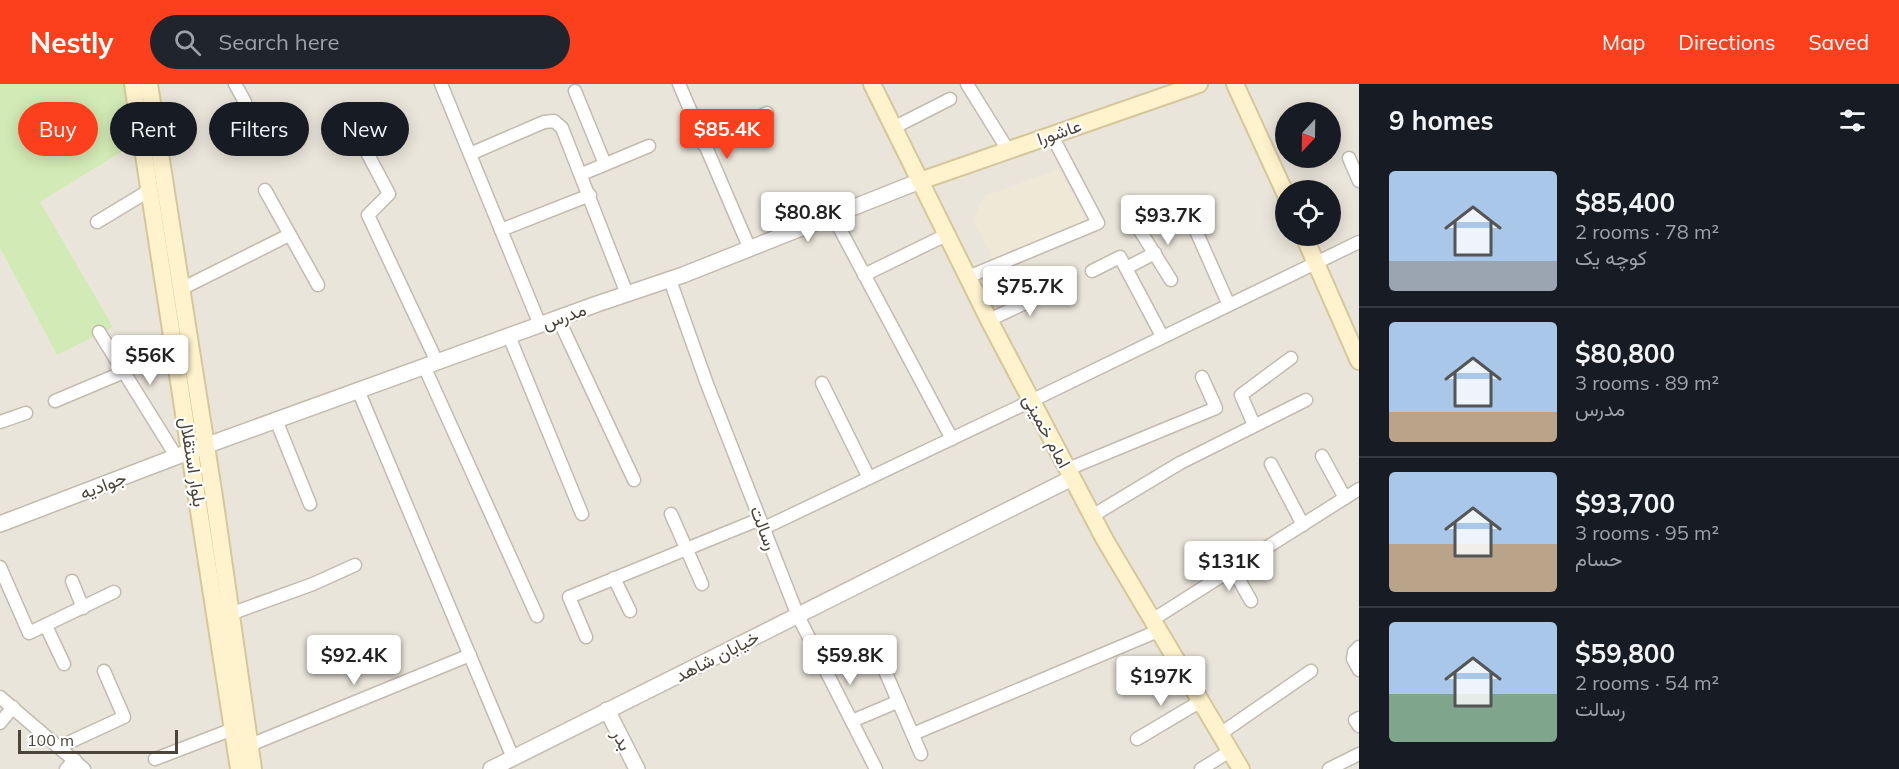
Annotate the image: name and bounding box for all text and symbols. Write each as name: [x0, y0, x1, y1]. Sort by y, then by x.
search box: [150, 15, 570, 69]
text: Nestly: [30, 25, 114, 60]
icon: search: [171, 26, 204, 59]
text: Search here: [219, 28, 339, 56]
text: Map: [1602, 29, 1645, 55]
text: Directions: [1678, 29, 1775, 55]
text: Saved: [1808, 29, 1869, 55]
chip: Buy: [18, 102, 98, 156]
chip: Rent: [110, 102, 197, 156]
chip: Filters: [209, 102, 309, 156]
chip: New: [321, 102, 409, 156]
north arrow: [1275, 102, 1341, 168]
map controls: [1275, 102, 1341, 246]
text: 9 homes: [1389, 104, 1493, 137]
icon: filters: [1836, 104, 1869, 137]
pin: $85.4K: [678, 109, 776, 160]
street label: عاشورا: [1034, 114, 1084, 150]
text: $85.4K: [694, 116, 760, 141]
button: locate: [1275, 180, 1341, 246]
text: $85,400: [1575, 186, 1675, 219]
pin: $80.8K: [759, 192, 857, 243]
pin: $93.7K: [1119, 195, 1217, 246]
icon: home: [1437, 195, 1509, 267]
text: $80.8K: [775, 199, 841, 224]
text: $93.7K: [1135, 202, 1201, 227]
text: 2 rooms · 78 m²: [1575, 219, 1719, 244]
text: کوچه یک: [1575, 245, 1647, 270]
pin: $75.7K: [981, 266, 1079, 317]
text: $75.7K: [997, 273, 1063, 298]
street label: مدرس: [539, 297, 589, 335]
pin: $56K: [114, 335, 186, 386]
text: $80,800: [1575, 337, 1675, 370]
text: $56K: [125, 342, 175, 367]
icon: home: [1437, 346, 1509, 418]
text: 3 rooms · 89 m²: [1575, 370, 1719, 395]
street label: امام خمینی: [1017, 390, 1076, 472]
text: مدرس: [1575, 396, 1625, 421]
street label: بلوار استقلال: [175, 415, 211, 509]
street label: جوادیه: [77, 466, 129, 504]
text: $93,700: [1575, 487, 1675, 520]
icon: home: [1437, 496, 1509, 568]
street label: رسالت: [745, 503, 783, 553]
text: 3 rooms · 95 m²: [1575, 520, 1719, 545]
pin: $131K: [1187, 541, 1271, 592]
text: حسام: [1575, 546, 1622, 571]
text: $131K: [1198, 548, 1260, 573]
street label: خیابان شاهد: [671, 625, 763, 687]
pin: $92.4K: [305, 635, 403, 686]
pin: $59.8K: [801, 635, 899, 686]
text: $59,800: [1575, 637, 1675, 670]
text: $92.4K: [321, 642, 387, 667]
text: $59.8K: [817, 642, 883, 667]
icon: home: [1437, 646, 1509, 718]
pin: $197K: [1119, 656, 1203, 707]
text: $197K: [1130, 663, 1192, 688]
text: 2 rooms · 54 m²: [1575, 670, 1719, 695]
text: رسالت: [1575, 696, 1626, 721]
street label: بدر: [607, 725, 637, 755]
scale bar: [18, 727, 178, 754]
text: 100 m: [27, 730, 74, 750]

